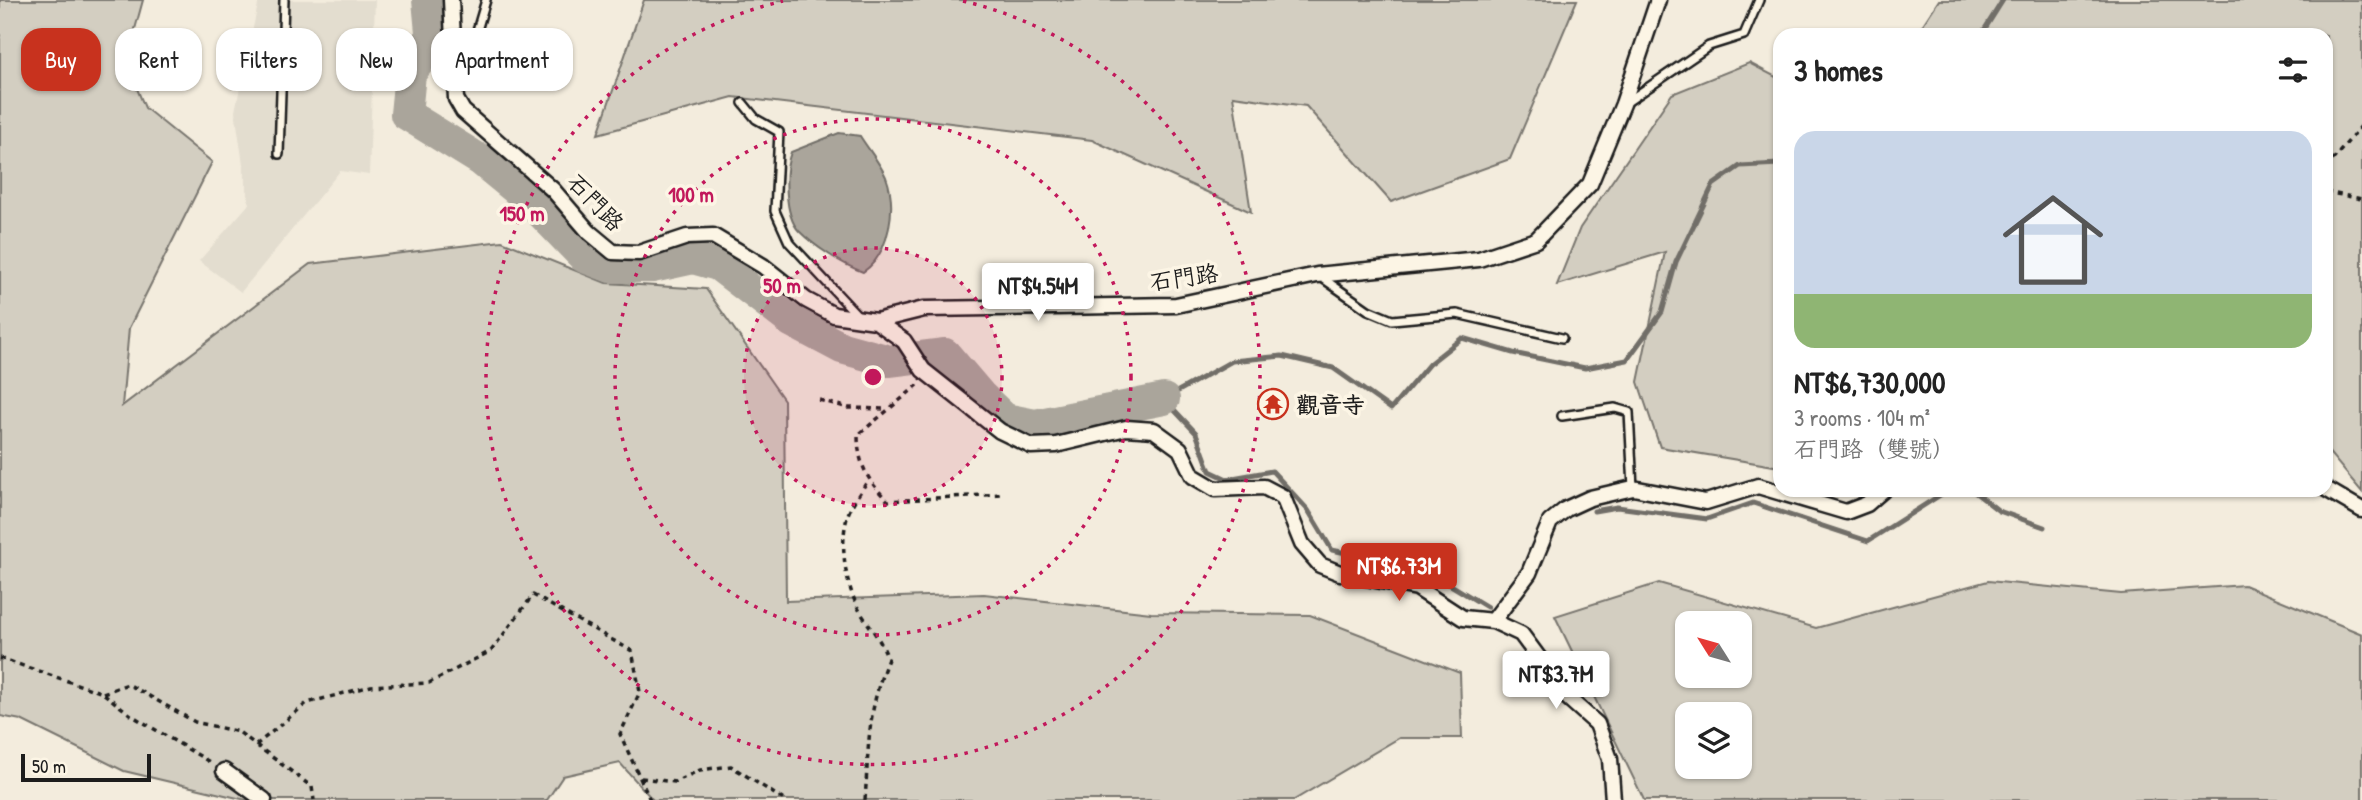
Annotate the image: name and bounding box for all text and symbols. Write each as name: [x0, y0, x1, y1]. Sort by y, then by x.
chip: Buy: [21, 28, 101, 91]
chip: Rent: [115, 28, 202, 91]
chip: Filters: [216, 28, 322, 91]
chip: New: [336, 28, 417, 91]
chip: Apartment: [431, 28, 573, 91]
text: 3 homes: [1794, 50, 1883, 90]
icon: filters: [2274, 51, 2312, 89]
street label: 石門路: [561, 166, 631, 238]
icon: home: [1990, 177, 2116, 303]
text: 100 m: [668, 180, 714, 209]
text: 150 m: [499, 199, 545, 228]
street label: 石門路: [1148, 257, 1220, 297]
pin: NT$4.54M: [966, 264, 1110, 323]
text: NT$4.54M: [998, 270, 1078, 301]
text: 50 m: [763, 271, 801, 300]
text: NT$6,730,000: [1794, 362, 1945, 402]
centre of rings: [861, 365, 885, 389]
temple icon: 觀音寺: [1256, 387, 1290, 421]
place label: 觀音寺: [1296, 389, 1365, 420]
text: 3 rooms · 104 m²: [1794, 402, 1930, 433]
text: 石門路（雙號）: [1794, 433, 1955, 464]
pin: NT$6.73M: [1327, 544, 1471, 603]
text: NT$6.73M: [1357, 550, 1441, 581]
north arrow: [1675, 611, 1752, 688]
map controls: [1675, 611, 1752, 779]
pin: NT$3.7M: [1491, 652, 1621, 711]
text: NT$3.7M: [1519, 658, 1593, 689]
button: layers: [1675, 702, 1752, 779]
scale bar: [21, 751, 150, 783]
text: 50 m: [32, 753, 66, 779]

